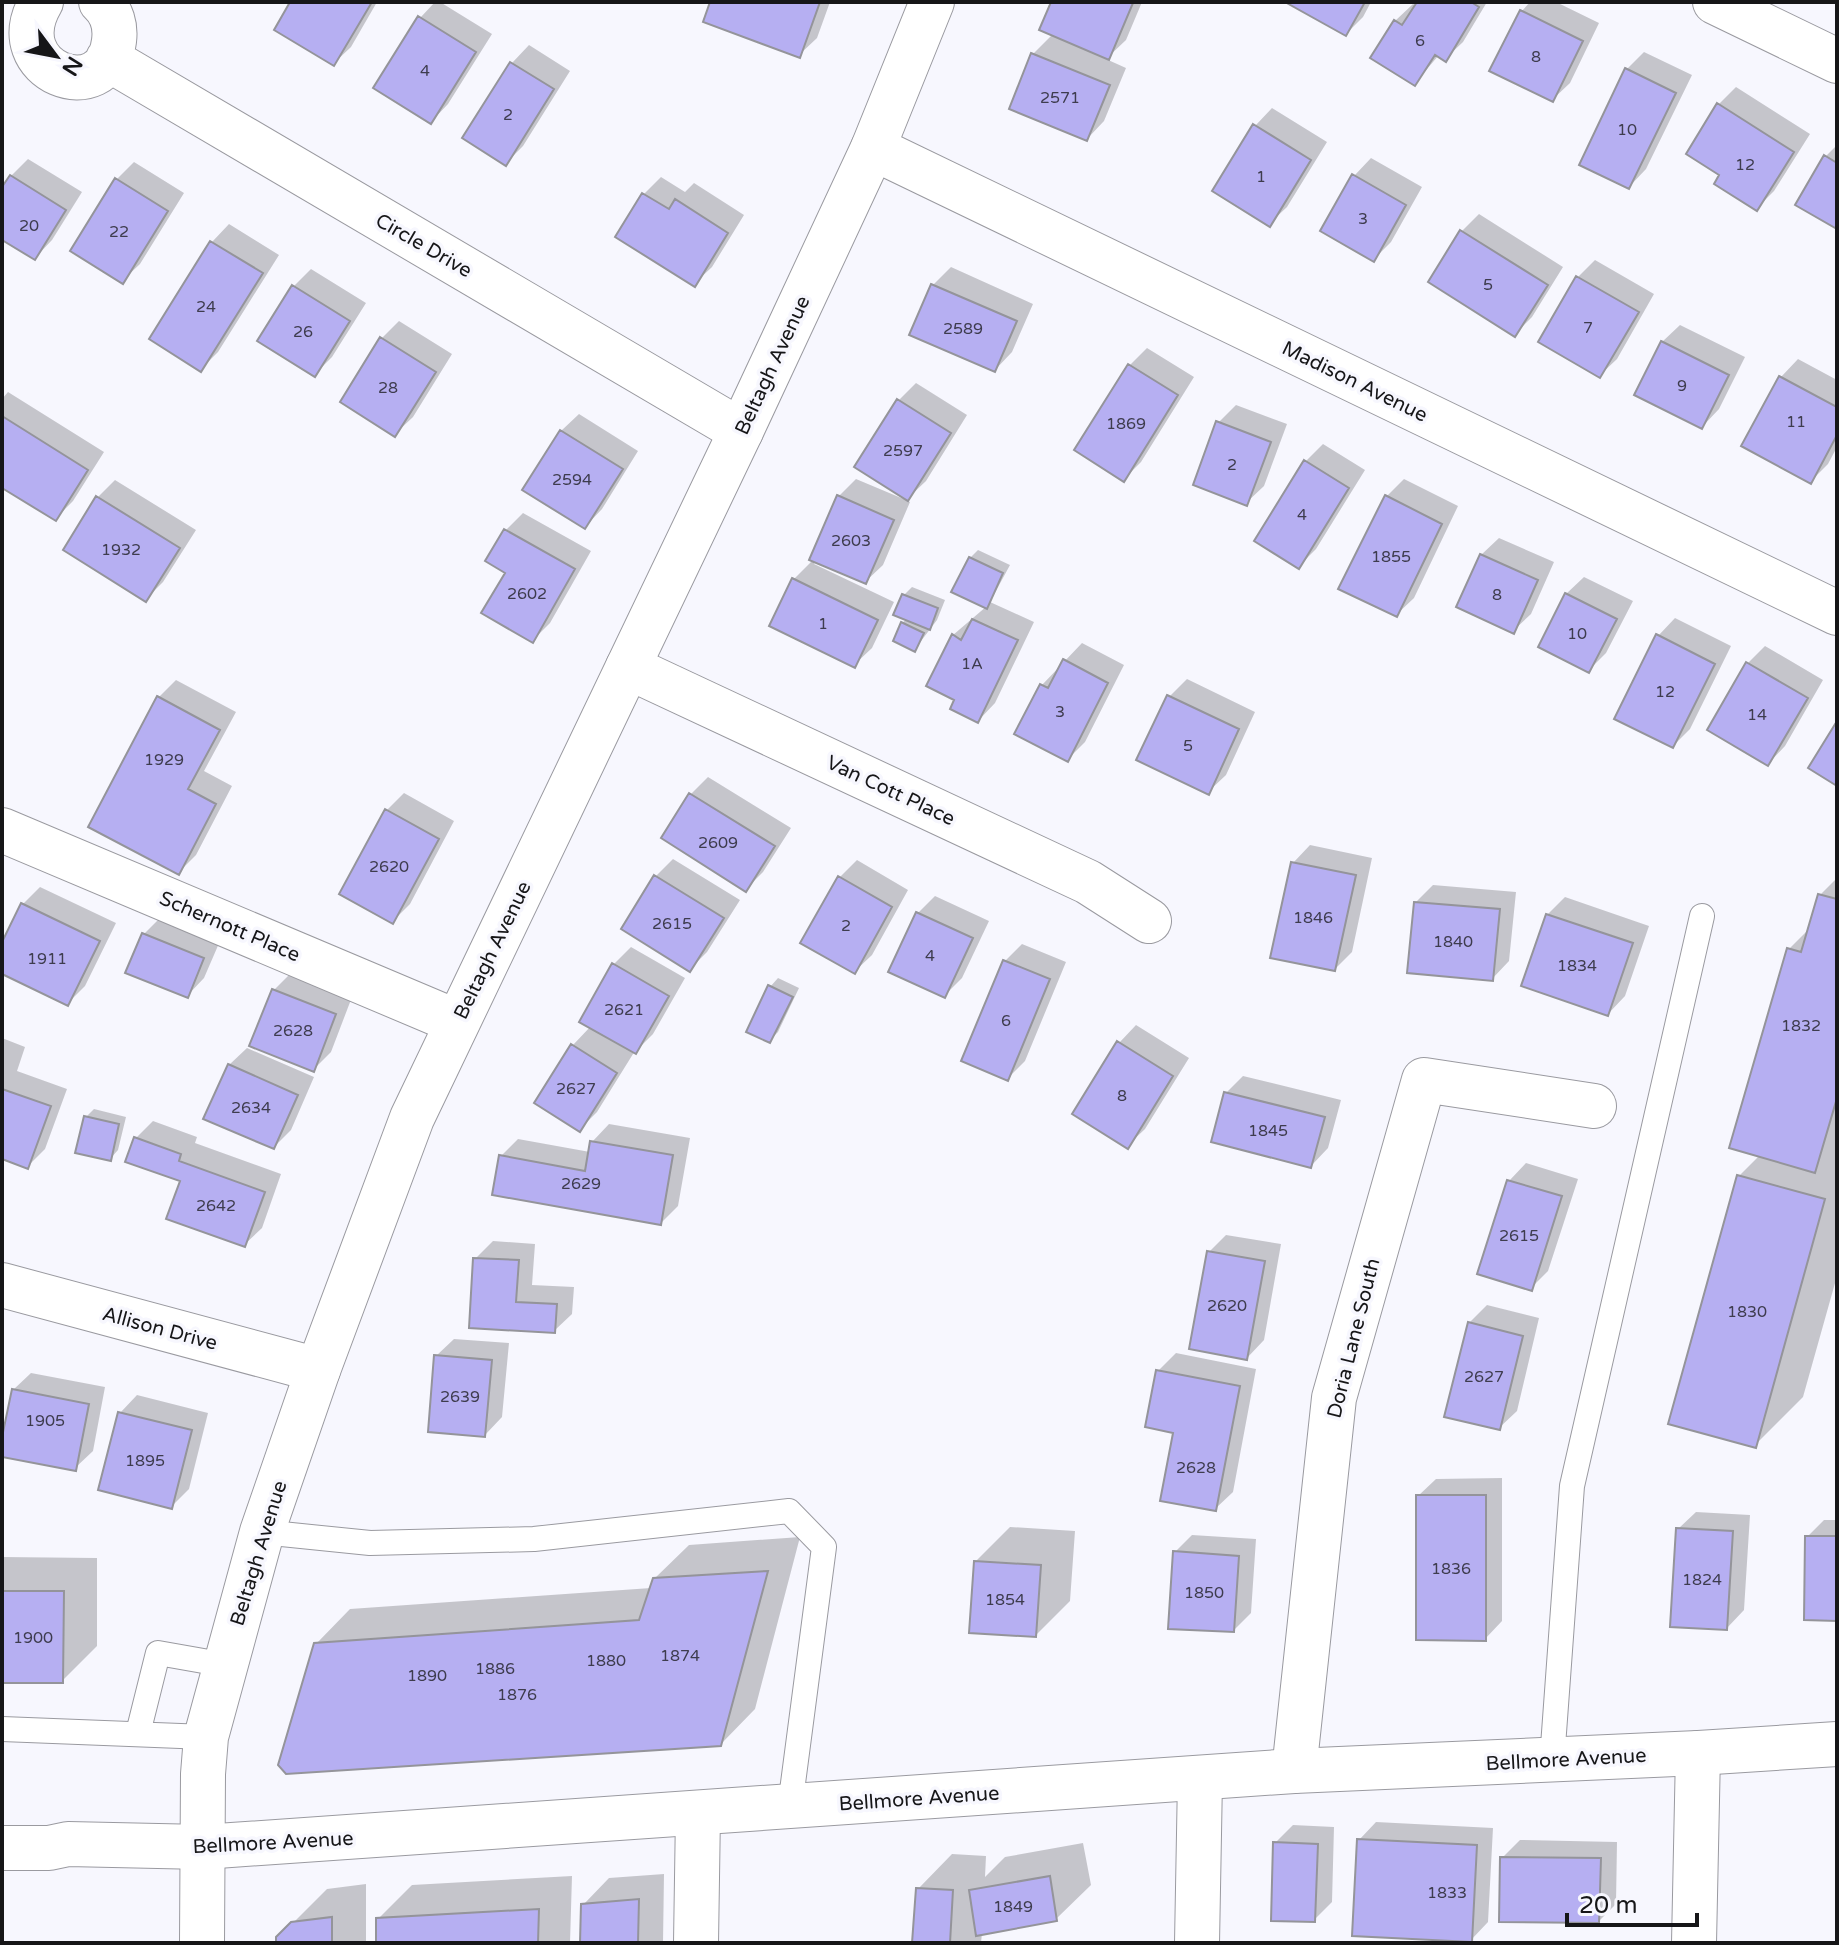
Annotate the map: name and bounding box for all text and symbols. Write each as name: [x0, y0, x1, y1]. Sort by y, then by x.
north arrow: [16, 16, 96, 96]
house number: 6: [1415, 31, 1425, 51]
house number: 8: [1531, 47, 1541, 67]
text: N: [56, 52, 88, 80]
house number: 4: [420, 61, 430, 81]
house number: 2571: [1040, 88, 1080, 108]
house number: 2: [503, 105, 513, 125]
house number: 10: [1617, 120, 1637, 140]
house number: 12: [1735, 155, 1755, 175]
house number: 1: [1256, 167, 1266, 187]
street label: Circle Drive: [371, 209, 476, 283]
house number: 3: [1358, 209, 1368, 229]
house number: 20: [19, 216, 39, 236]
house number: 22: [109, 222, 129, 242]
house number: 5: [1483, 275, 1493, 295]
street label: Beltagh Avenue: [730, 292, 816, 439]
house number: 24: [196, 297, 216, 317]
house number: 7: [1583, 318, 1593, 338]
house number: 2589: [943, 319, 983, 339]
house number: 26: [293, 322, 313, 342]
street label: Madison Avenue: [1278, 336, 1431, 428]
house number: 9: [1677, 376, 1687, 396]
house number: 28: [378, 378, 398, 398]
house number: 11: [1786, 412, 1806, 432]
house number: 1869: [1106, 414, 1146, 434]
house number: 2597: [883, 441, 923, 461]
house number: 2: [1227, 455, 1237, 475]
house number: 2594: [552, 470, 592, 490]
house number: 4: [1297, 505, 1307, 525]
house number: 2603: [831, 531, 871, 551]
house number: 1932: [101, 540, 141, 560]
house number: 1855: [1371, 547, 1411, 567]
house number: 2602: [507, 584, 547, 604]
house number: 8: [1492, 585, 1502, 605]
house number: 1: [818, 614, 828, 634]
house number: 10: [1567, 624, 1587, 644]
house number: 1A: [961, 654, 983, 674]
house number: 12: [1655, 682, 1675, 702]
house number: 3: [1055, 702, 1065, 722]
house number: 14: [1747, 705, 1767, 725]
house number: 5: [1183, 736, 1193, 756]
house number: 1929: [144, 750, 184, 770]
street label: Van Cott Place: [823, 751, 959, 831]
house number: 2609: [698, 833, 738, 853]
house number: 2620: [369, 857, 409, 877]
street label: Beltagh Avenue: [449, 878, 537, 1023]
street label: Schernott Place: [156, 887, 303, 967]
house number: 1846: [1293, 908, 1333, 928]
house number: 2615: [652, 914, 692, 934]
house number: 2: [841, 916, 851, 936]
house number: 1840: [1433, 932, 1473, 952]
house number: 4: [925, 946, 935, 966]
house number: 1911: [27, 949, 67, 969]
house number: 1834: [1557, 956, 1597, 976]
house number: 2621: [604, 1000, 644, 1020]
house number: 6: [1001, 1011, 1011, 1031]
house number: 1832: [1781, 1016, 1821, 1036]
house number: 2628: [273, 1021, 313, 1041]
house number: 2627: [556, 1079, 596, 1099]
house number: 8: [1117, 1086, 1127, 1106]
house number: 2634: [231, 1098, 271, 1118]
house number: 1845: [1248, 1121, 1288, 1141]
house number: 2629: [561, 1174, 601, 1194]
house number: 2642: [196, 1196, 236, 1216]
house number: 2615: [1499, 1226, 1539, 1246]
street label: Doria Lane South: [1323, 1256, 1385, 1421]
house number: 2620: [1207, 1296, 1247, 1316]
street label: Allison Drive: [100, 1302, 220, 1356]
house number: 1830: [1727, 1302, 1767, 1322]
house number: 2627: [1464, 1367, 1504, 1387]
house number: 2639: [440, 1387, 480, 1407]
house number: 1905: [25, 1411, 65, 1431]
house number: 1895: [125, 1451, 165, 1471]
house number: 2628: [1176, 1458, 1216, 1478]
street label: Beltagh Avenue: [225, 1478, 292, 1629]
house number: 1836: [1431, 1559, 1471, 1579]
house number: 1824: [1682, 1570, 1722, 1590]
house number: 1850: [1184, 1583, 1224, 1603]
house number: 1854: [985, 1590, 1025, 1610]
house number: 1900: [13, 1628, 53, 1648]
house number: 1874: [660, 1646, 700, 1666]
house number: 1880: [586, 1651, 626, 1671]
house number: 1886: [475, 1659, 515, 1679]
house number: 1890: [407, 1666, 447, 1686]
house number: 1876: [497, 1685, 537, 1705]
street label: Bellmore Avenue: [1485, 1744, 1647, 1776]
street label: Bellmore Avenue: [838, 1781, 1000, 1817]
street label: Bellmore Avenue: [192, 1827, 354, 1859]
scale bar: [1567, 1877, 1697, 1927]
house number: 1833: [1427, 1883, 1467, 1903]
text: 20 m: [1579, 1891, 1637, 1920]
house number: 1849: [993, 1897, 1033, 1917]

